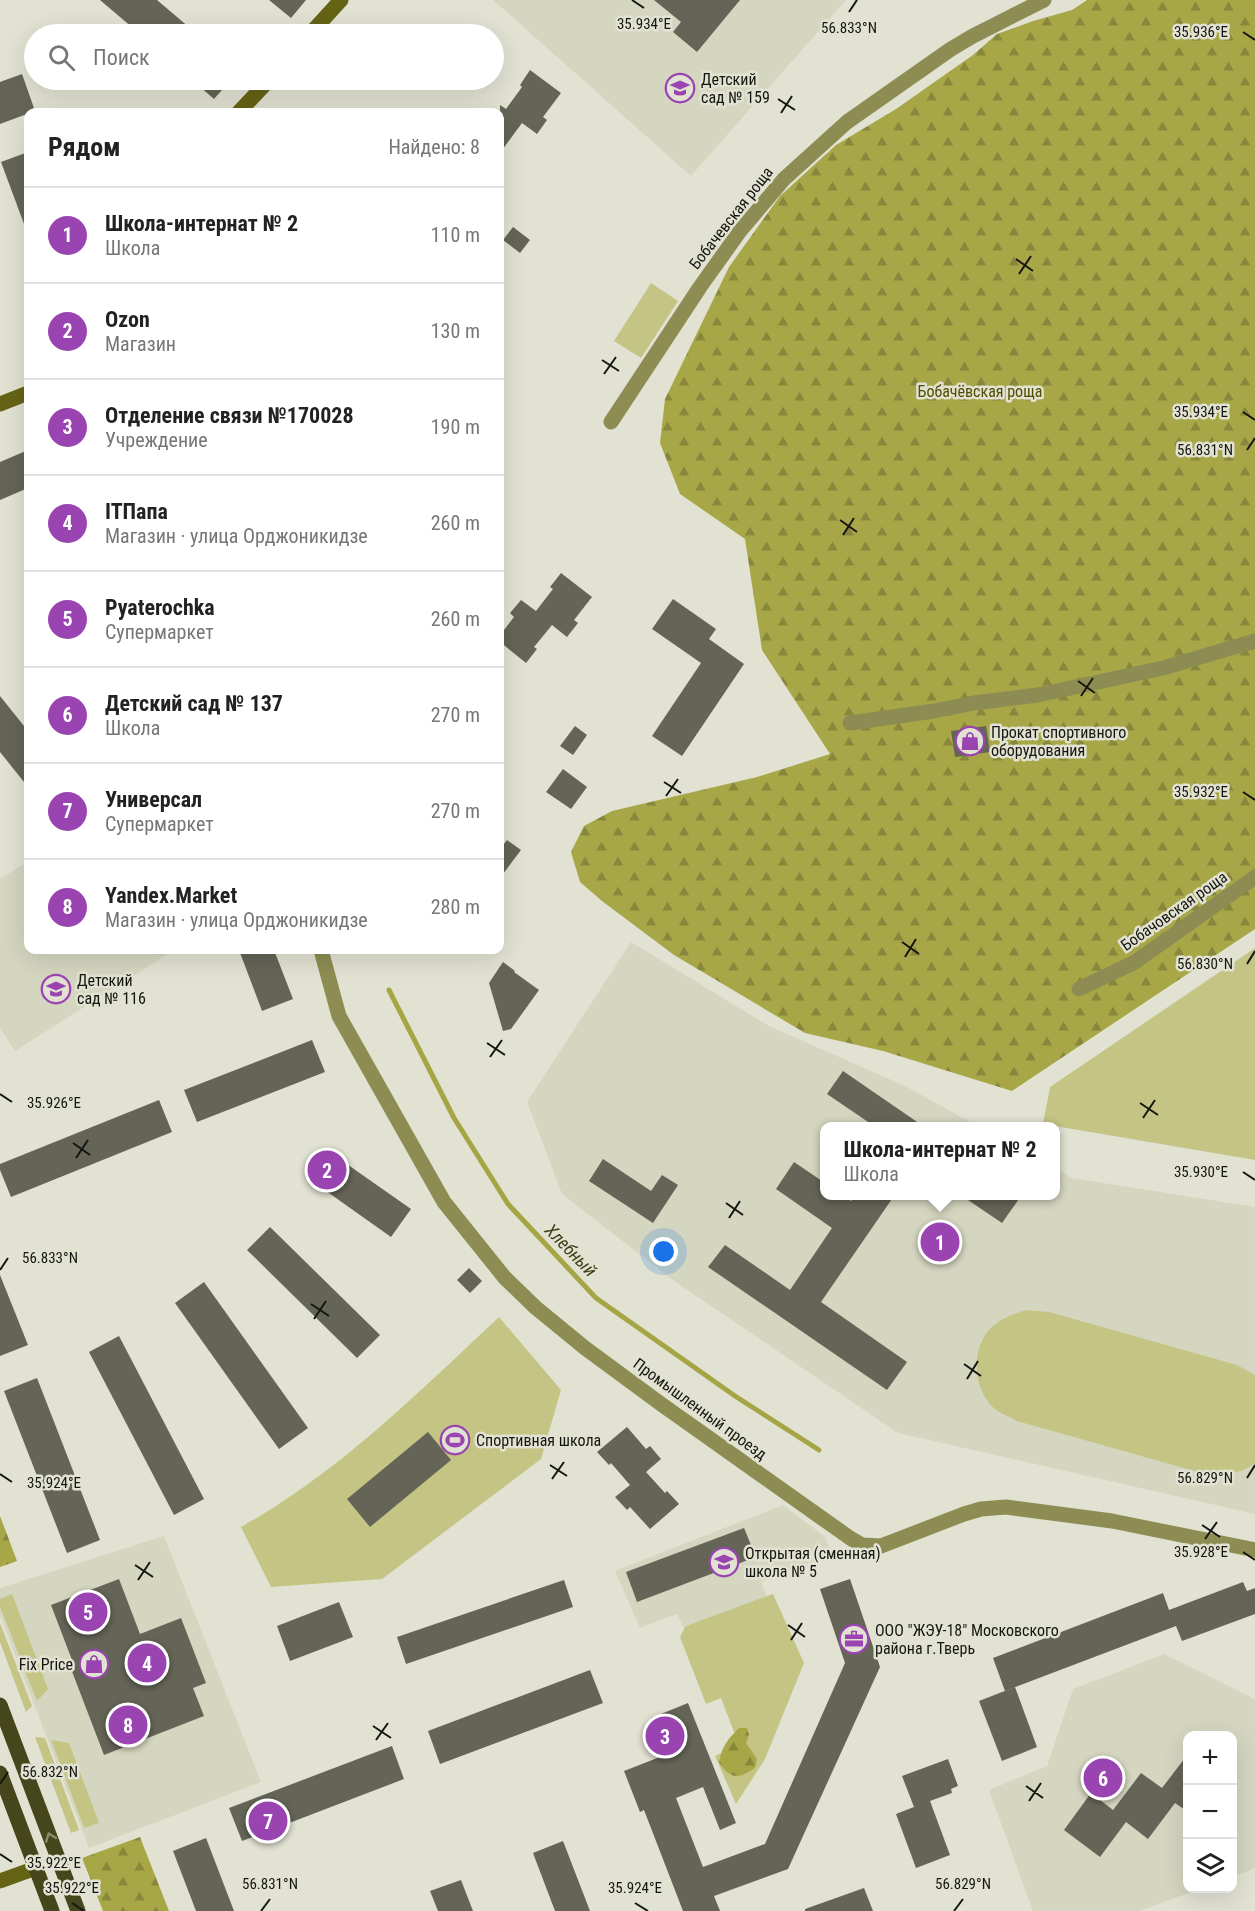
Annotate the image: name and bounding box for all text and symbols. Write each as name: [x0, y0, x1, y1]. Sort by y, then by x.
text: 35.934°E: [617, 15, 671, 33]
text: 56.833°N: [821, 19, 877, 37]
text: 35.936°E: [1174, 23, 1228, 41]
search box: [24, 24, 504, 90]
icon: search: [45, 41, 78, 74]
text: Поиск: [93, 45, 150, 70]
place label: Детский сад № 159: [701, 70, 770, 107]
school or university icon: Детский сад № 159: [664, 72, 696, 104]
text: Рядом: [48, 132, 120, 162]
text: Найдено: 8: [388, 135, 480, 159]
street label: Бобачевская роща: [685, 163, 777, 273]
text: Школа-интернат № 2: [105, 211, 298, 236]
text: 1: [62, 223, 73, 247]
text: 110 m: [431, 223, 480, 247]
text: Школа: [105, 236, 160, 260]
text: Ozon: [105, 307, 150, 332]
text: 2: [62, 319, 73, 343]
text: 130 m: [431, 319, 480, 343]
text: Магазин: [105, 332, 176, 356]
park label: Бобачёвская роща: [918, 382, 1042, 401]
text: Отделение связи №170028: [105, 403, 354, 428]
text: 35.934°E: [1174, 403, 1228, 421]
text: 3: [62, 415, 73, 439]
text: 190 m: [431, 415, 480, 439]
text: Учреждение: [105, 428, 208, 452]
text: 56.831°N: [1177, 441, 1233, 459]
text: ITПапа: [105, 499, 168, 524]
text: 4: [62, 511, 73, 535]
text: 260 m: [431, 511, 480, 535]
text: Магазин · улица Орджоникидзе: [105, 524, 368, 548]
text: Pyaterochka: [105, 595, 215, 620]
text: 5: [62, 607, 73, 631]
text: 260 m: [431, 607, 480, 631]
text: Супермаркет: [105, 620, 214, 644]
text: Детский сад № 137: [105, 691, 283, 716]
text: 6: [62, 703, 73, 727]
text: 270 m: [431, 703, 480, 727]
text: Школа: [105, 716, 160, 740]
place label: Прокат спортивного оборудования: [991, 723, 1126, 760]
shop icon: Прокат спортивного оборудования: [954, 725, 986, 757]
text: 35.932°E: [1174, 783, 1228, 801]
text: Универсал: [105, 787, 202, 812]
text: 7: [62, 799, 73, 823]
text: 270 m: [431, 799, 480, 823]
text: Супермаркет: [105, 812, 214, 836]
street label: Бобачовская роща: [1117, 867, 1231, 955]
text: Yandex.Market: [105, 883, 237, 908]
text: 8: [62, 895, 73, 919]
text: 280 m: [431, 895, 480, 919]
text: Магазин · улица Орджоникидзе: [105, 908, 368, 932]
text: 56.830°N: [1177, 955, 1233, 973]
place label: Детский сад № 116: [77, 971, 146, 1008]
school or university icon: Детский сад № 116: [40, 973, 72, 1005]
text: 35.926°E: [27, 1094, 81, 1112]
popup: [820, 1122, 1060, 1200]
text: Школа-интернат № 2: [843, 1137, 1037, 1162]
pin: 2: [308, 1148, 346, 1192]
text: Школа: [843, 1162, 899, 1186]
text: 35.930°E: [1174, 1163, 1228, 1181]
water label: Хлебный: [540, 1219, 601, 1281]
pin: 1: [920, 1220, 960, 1264]
your location: [649, 1237, 678, 1266]
text: 56.833°N: [22, 1249, 78, 1267]
street label: Промышленный проезд: [630, 1354, 771, 1464]
sports icon: Спортивная школа: [439, 1424, 471, 1456]
place label: Спортивная школа: [476, 1431, 601, 1450]
text: 56.829°N: [1177, 1469, 1233, 1487]
text: 35.924°E: [27, 1474, 81, 1492]
text: 35.928°E: [1174, 1543, 1228, 1561]
place label: Открытая (сменная) школа № 5: [745, 1544, 881, 1581]
school or university icon: Открытая (сменная) школа № 5: [708, 1546, 740, 1578]
pin: 5: [68, 1590, 107, 1634]
place label: ООО "ЖЭУ-18" Московского района г.Тверь: [875, 1621, 1059, 1658]
office icon: ООО "ЖЭУ-18" Московского района г.Тверь: [838, 1623, 870, 1655]
pin: 4: [128, 1640, 166, 1686]
shop icon: Fix Price: [78, 1648, 110, 1680]
place label: Fix Price: [19, 1655, 73, 1674]
pin: 8: [108, 1702, 148, 1748]
pin: 3: [646, 1714, 684, 1758]
map controls: [1183, 1731, 1237, 1893]
button: +: [1183, 1731, 1237, 1785]
pin: 6: [1084, 1756, 1122, 1800]
text: 56.832°N: [22, 1763, 78, 1781]
button: −: [1183, 1785, 1237, 1839]
pin: 7: [248, 1798, 288, 1844]
one-way arrow: [45, 1832, 57, 1843]
button: layers: [1183, 1839, 1237, 1893]
text: 35.922°E: [27, 1854, 81, 1872]
text: 56.831°N: [242, 1875, 298, 1893]
text: 56.829°N: [935, 1875, 991, 1893]
text: 35.922°E: [45, 1879, 99, 1897]
text: 35.924°E: [608, 1879, 662, 1897]

